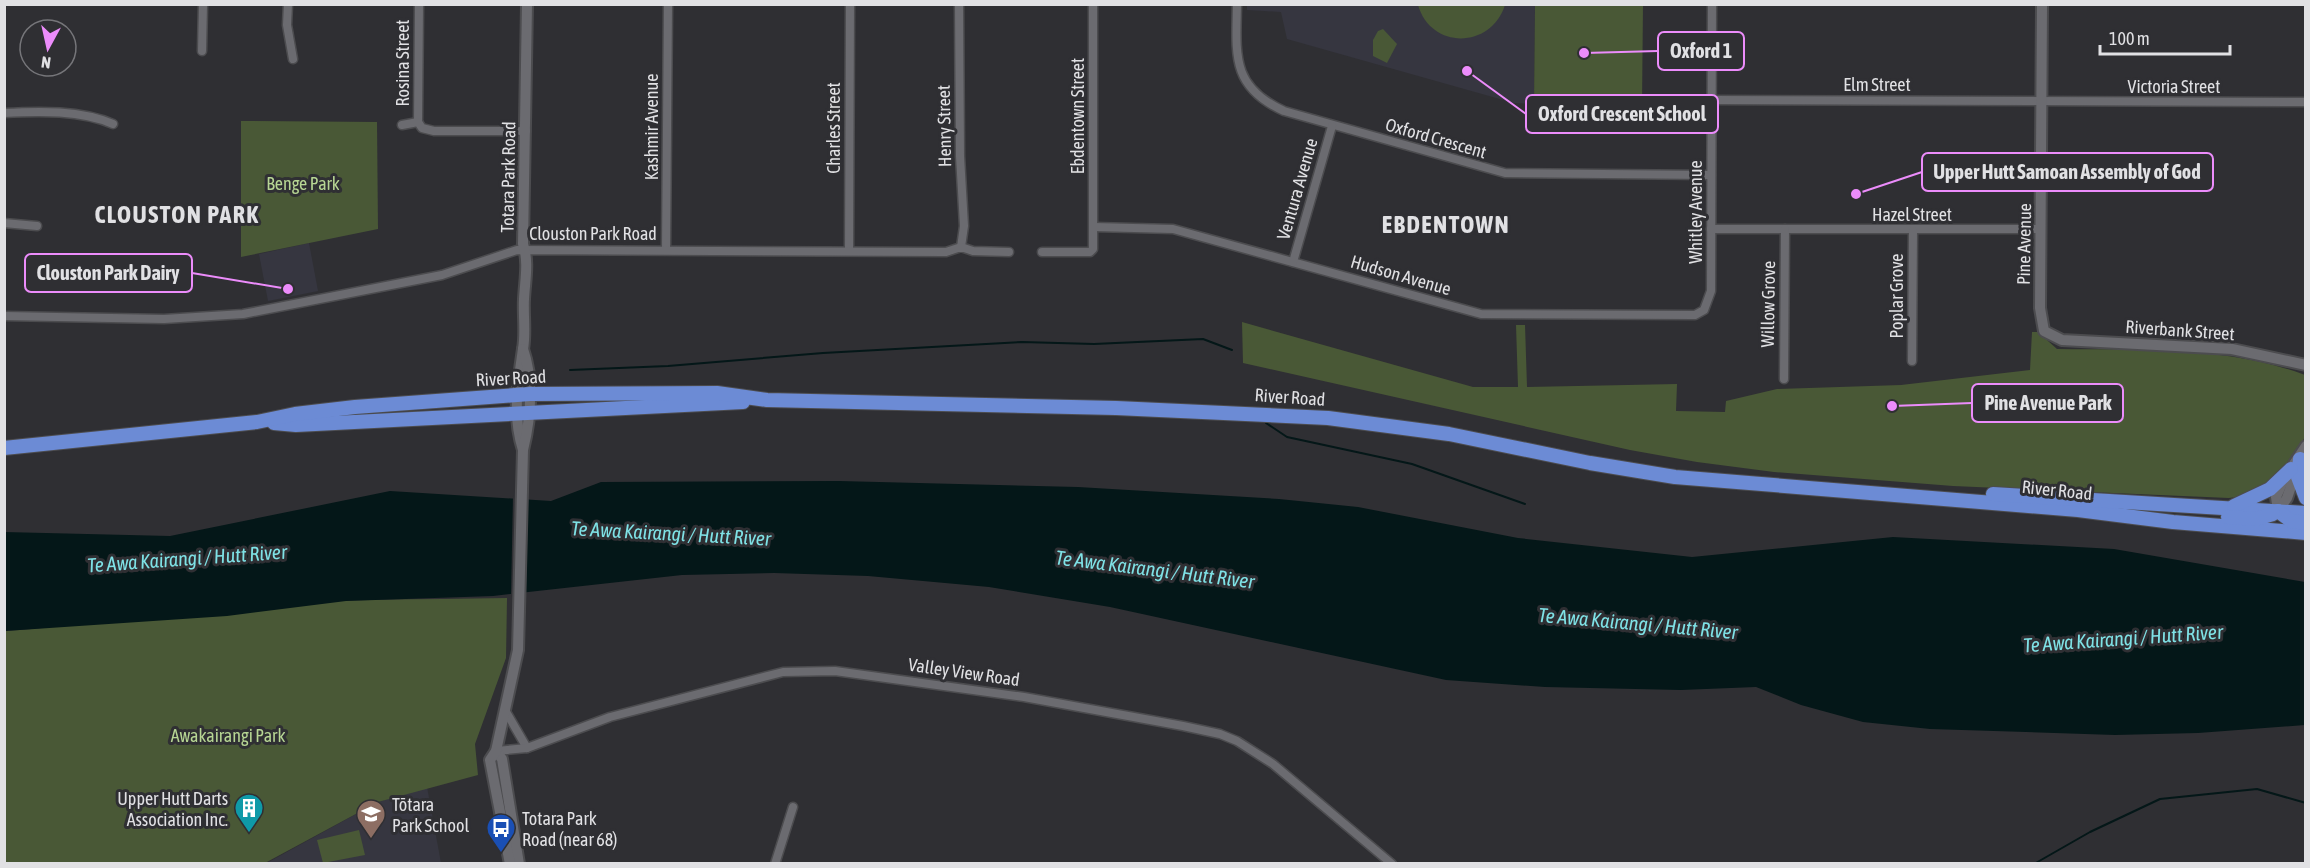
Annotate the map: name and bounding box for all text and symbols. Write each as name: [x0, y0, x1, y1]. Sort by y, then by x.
north arrow: [18, 18, 78, 78]
scale bar: [2100, 18, 2230, 56]
street label: Rosina Street: [392, 19, 413, 107]
text: 100 m: [2109, 28, 2150, 49]
callout: Oxford 1: [1658, 32, 1744, 70]
text: Oxford 1: [1670, 39, 1732, 62]
text: N: [40, 53, 52, 72]
street label: Ebdentown Street: [1067, 58, 1088, 174]
street label: Kashmir Avenue: [641, 74, 662, 180]
street label: Elm Street: [1843, 74, 1911, 95]
street label: Victoria Street: [2128, 76, 2220, 97]
street label: Charles Street: [823, 82, 844, 174]
street label: Henry Street: [933, 85, 955, 167]
callout: Oxford Crescent School: [1526, 95, 1718, 133]
text: Oxford Crescent School: [1538, 102, 1707, 125]
street label: Oxford Crescent: [1383, 114, 1489, 162]
street label: Totara Park Road: [497, 121, 519, 233]
street label: Ventura Avenue: [1272, 136, 1322, 242]
callout: Upper Hutt Samoan Assembly of God: [1922, 153, 2213, 191]
street label: Whitley Avenue: [1685, 160, 1706, 264]
text: Upper Hutt Samoan Assembly of God: [1933, 160, 2201, 183]
park label: Benge Park: [266, 173, 340, 194]
district label: CLOUSTON PARK: [94, 201, 260, 228]
street label: Pine Avenue: [2013, 203, 2035, 285]
street label: Hazel Street: [1872, 204, 1952, 225]
district label: EBDENTOWN: [1382, 211, 1510, 238]
street label: Clouston Park Road: [529, 223, 657, 244]
street label: Hudson Avenue: [1348, 251, 1454, 299]
street label: Poplar Grove: [1886, 253, 1907, 339]
callout: Clouston Park Dairy: [25, 254, 192, 292]
text: Clouston Park Dairy: [37, 261, 180, 284]
street label: Willow Grove: [1757, 261, 1779, 347]
street label: Riverbank Street: [2125, 316, 2235, 344]
street label: River Road: [475, 366, 547, 390]
street label: River Road: [1254, 384, 1326, 410]
callout: Pine Avenue Park: [1972, 384, 2123, 422]
text: Pine Avenue Park: [1984, 391, 2112, 414]
street label: River Road: [2021, 476, 2093, 504]
water label: Te Awa Kairangi / Hutt River: [571, 516, 773, 550]
water label: Te Awa Kairangi / Hutt River: [86, 539, 289, 576]
water label: Te Awa Kairangi / Hutt River: [1054, 545, 1257, 593]
water label: Te Awa Kairangi / Hutt River: [1537, 603, 1740, 643]
water label: Te Awa Kairangi / Hutt River: [2022, 619, 2225, 656]
street label: Valley View Road: [907, 654, 1021, 690]
park label: Awakairangi Park: [171, 725, 285, 746]
place label: Upper Hutt Darts Association Inc.: [117, 788, 228, 830]
building icon: Upper Hutt Darts Association Inc.: [233, 792, 265, 834]
place label: Tōtara Park School: [392, 794, 469, 836]
school or university icon: Tōtara Park School: [355, 798, 387, 840]
place label: Totara Park Road (near 68): [522, 808, 617, 850]
bus stop icon: Totara Park Road (near 68): [485, 812, 517, 854]

